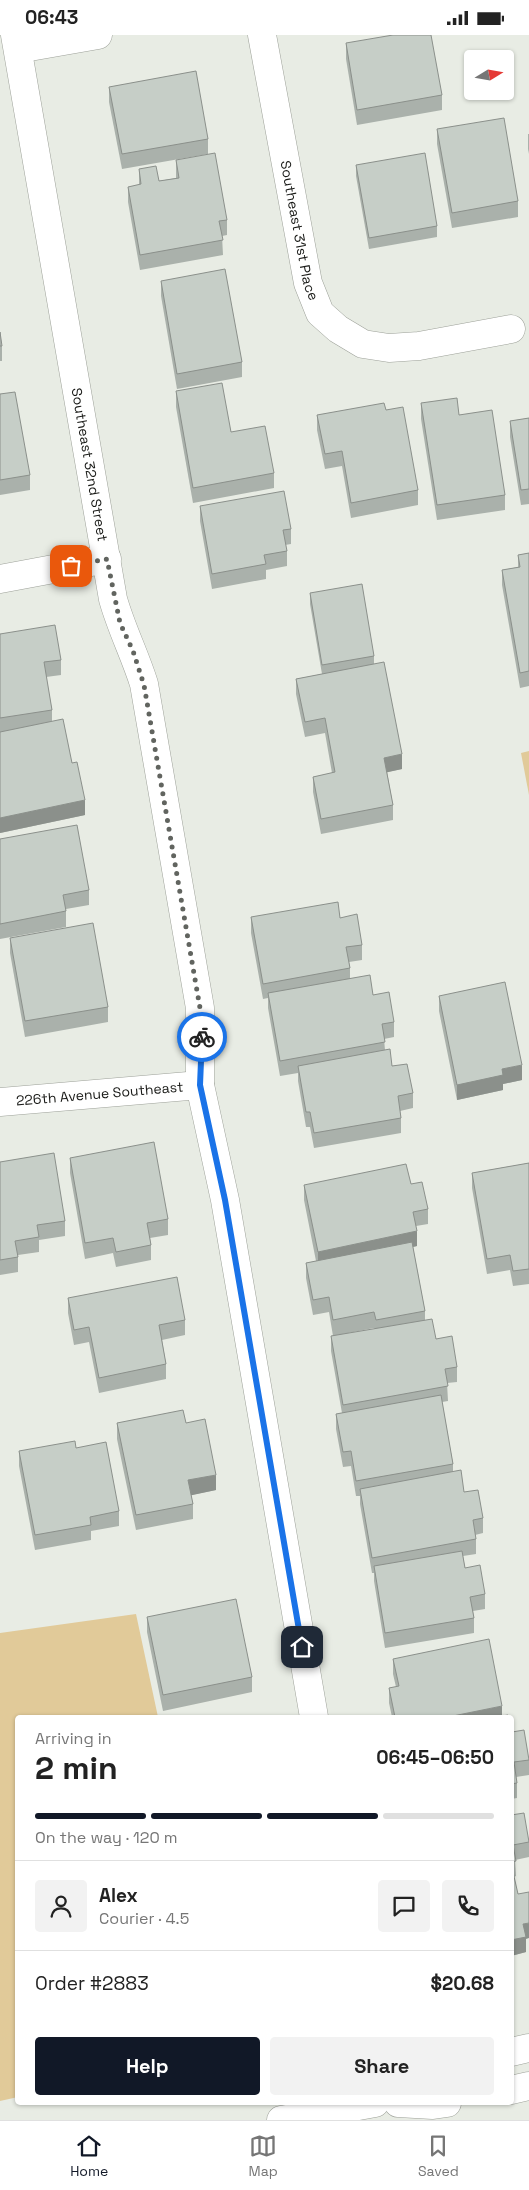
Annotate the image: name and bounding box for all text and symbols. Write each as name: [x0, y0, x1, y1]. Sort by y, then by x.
text: 06:43: [25, 5, 78, 30]
north arrow: [464, 50, 514, 100]
map controls: [464, 50, 514, 100]
street label: Southeast 31st Place: [276, 159, 323, 303]
street label: Southeast 32nd Street: [67, 386, 112, 543]
pin: [50, 545, 92, 587]
icon: bag: [57, 552, 85, 580]
courier: [177, 1012, 227, 1062]
icon: bike: [188, 1023, 216, 1051]
street label: 226th Avenue Southeast: [15, 1077, 184, 1110]
pin: [281, 1626, 323, 1668]
icon: home: [288, 1633, 316, 1661]
text: Arriving in: [35, 1728, 112, 1749]
text: 06:45–06:50: [376, 1745, 494, 1770]
text: 2 min: [35, 1748, 118, 1788]
text: On the way · 120 m: [35, 1827, 178, 1848]
button: person: [35, 1880, 87, 1932]
button: chat: [378, 1880, 430, 1932]
button: phone: [442, 1880, 494, 1932]
text: Alex: [99, 1883, 138, 1908]
text: Courier · 4.5: [99, 1908, 189, 1929]
text: Order #2883: [35, 1971, 149, 1996]
text: $20.68: [431, 1971, 494, 1996]
button: Help: [35, 2037, 260, 2095]
button: Share: [270, 2037, 494, 2095]
tab: Home: [70, 2132, 108, 2180]
tab: Map: [249, 2132, 278, 2180]
tab: Saved: [418, 2132, 459, 2180]

